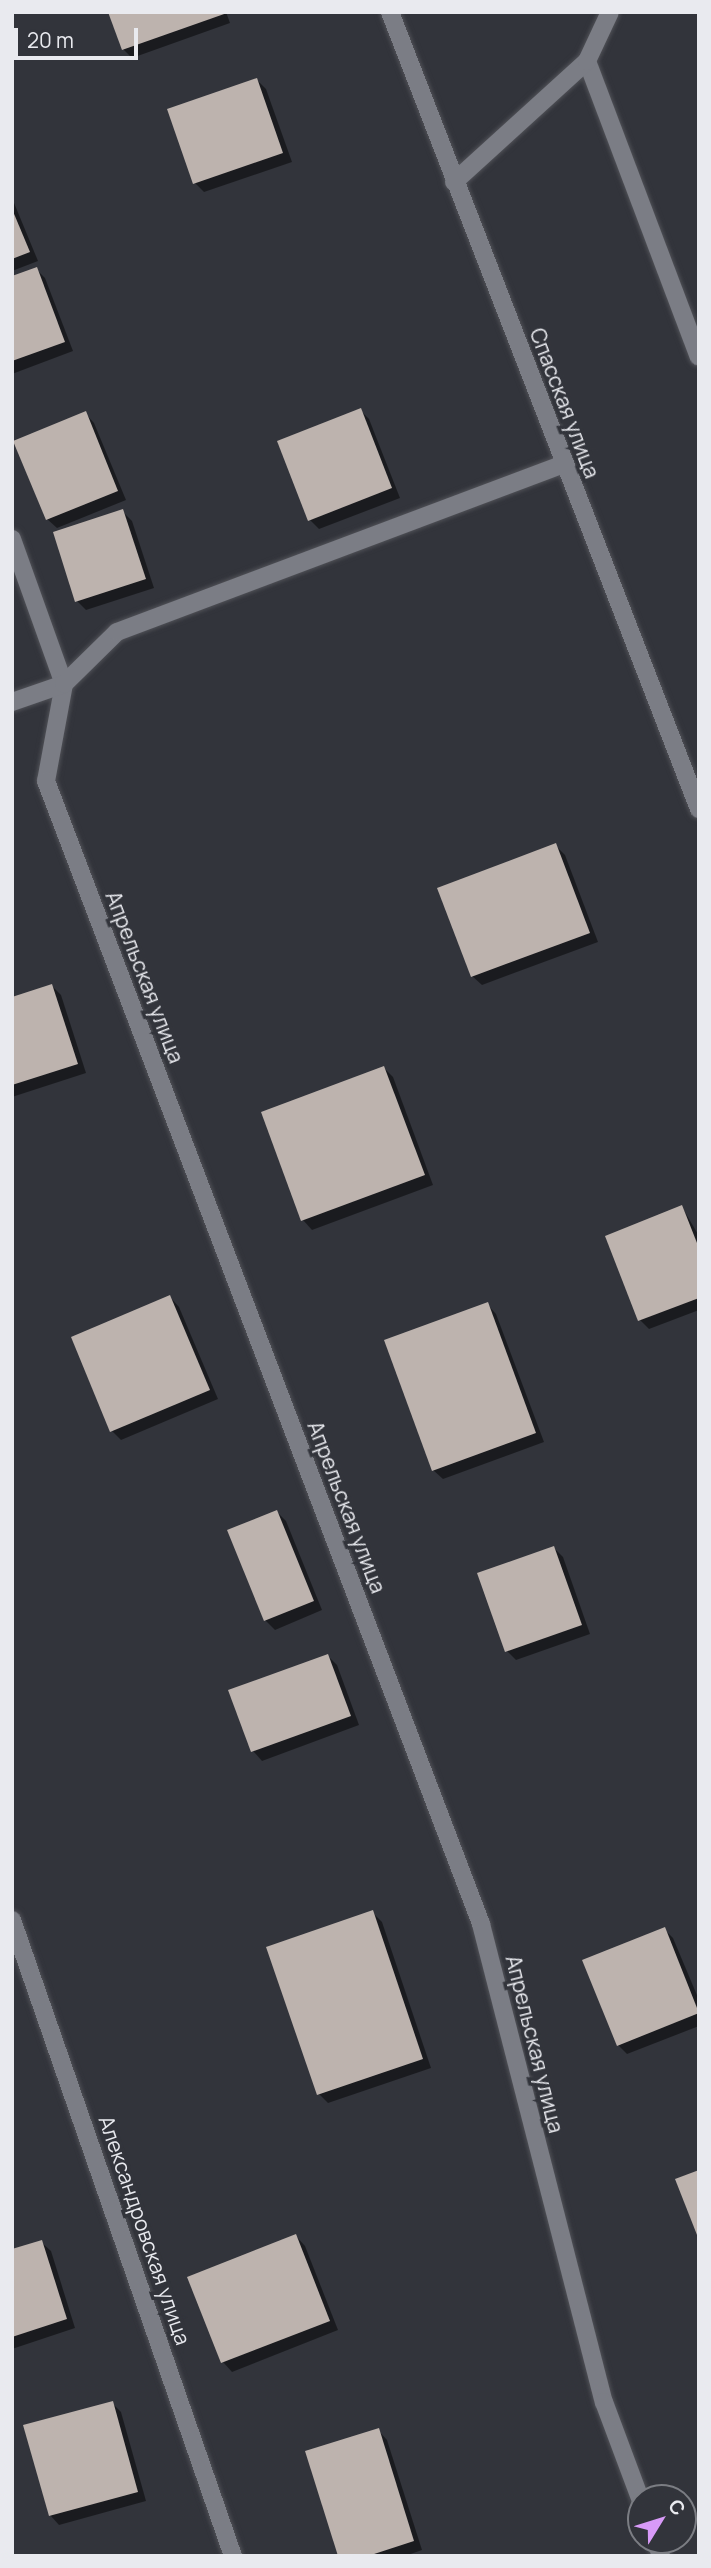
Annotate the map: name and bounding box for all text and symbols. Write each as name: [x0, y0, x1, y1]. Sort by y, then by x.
scale bar: [18, 14, 142, 58]
text: 20 m: [27, 26, 74, 54]
street label: Спасская улица: [525, 324, 605, 482]
street label: Апрельская улица: [101, 887, 189, 1067]
street label: Апрельская улица: [303, 1417, 391, 1597]
street label: Апрельская улица: [501, 1953, 569, 2135]
street label: Александровская улица: [94, 2112, 196, 2348]
north arrow: [627, 2484, 697, 2554]
text: С: [662, 2494, 692, 2521]

